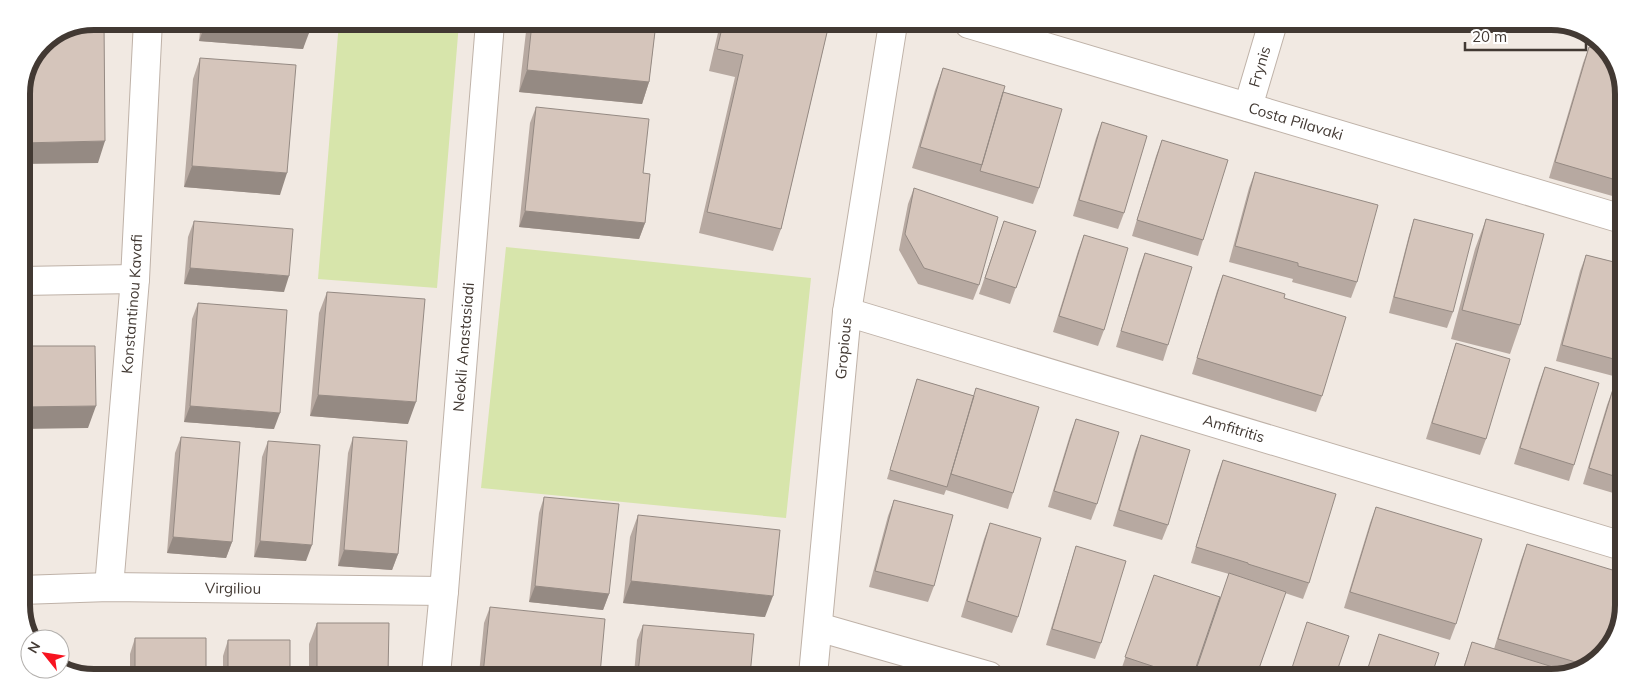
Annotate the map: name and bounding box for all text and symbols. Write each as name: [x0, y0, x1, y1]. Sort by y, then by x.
scale bar: [1465, 20, 1586, 52]
text: 20 m: [1472, 27, 1507, 46]
street label: Frynis: [1244, 44, 1275, 89]
street label: Costa Pilavaki: [1246, 98, 1346, 144]
street label: Konstantinou Kavafi: [117, 234, 146, 374]
street label: Neokli Anastasiadi: [449, 282, 478, 413]
street label: Gropious: [831, 317, 855, 380]
street label: Amfitritis: [1201, 410, 1267, 447]
street label: Virgiliou: [205, 578, 261, 598]
north arrow: [20, 629, 70, 679]
text: N: [23, 638, 44, 657]

